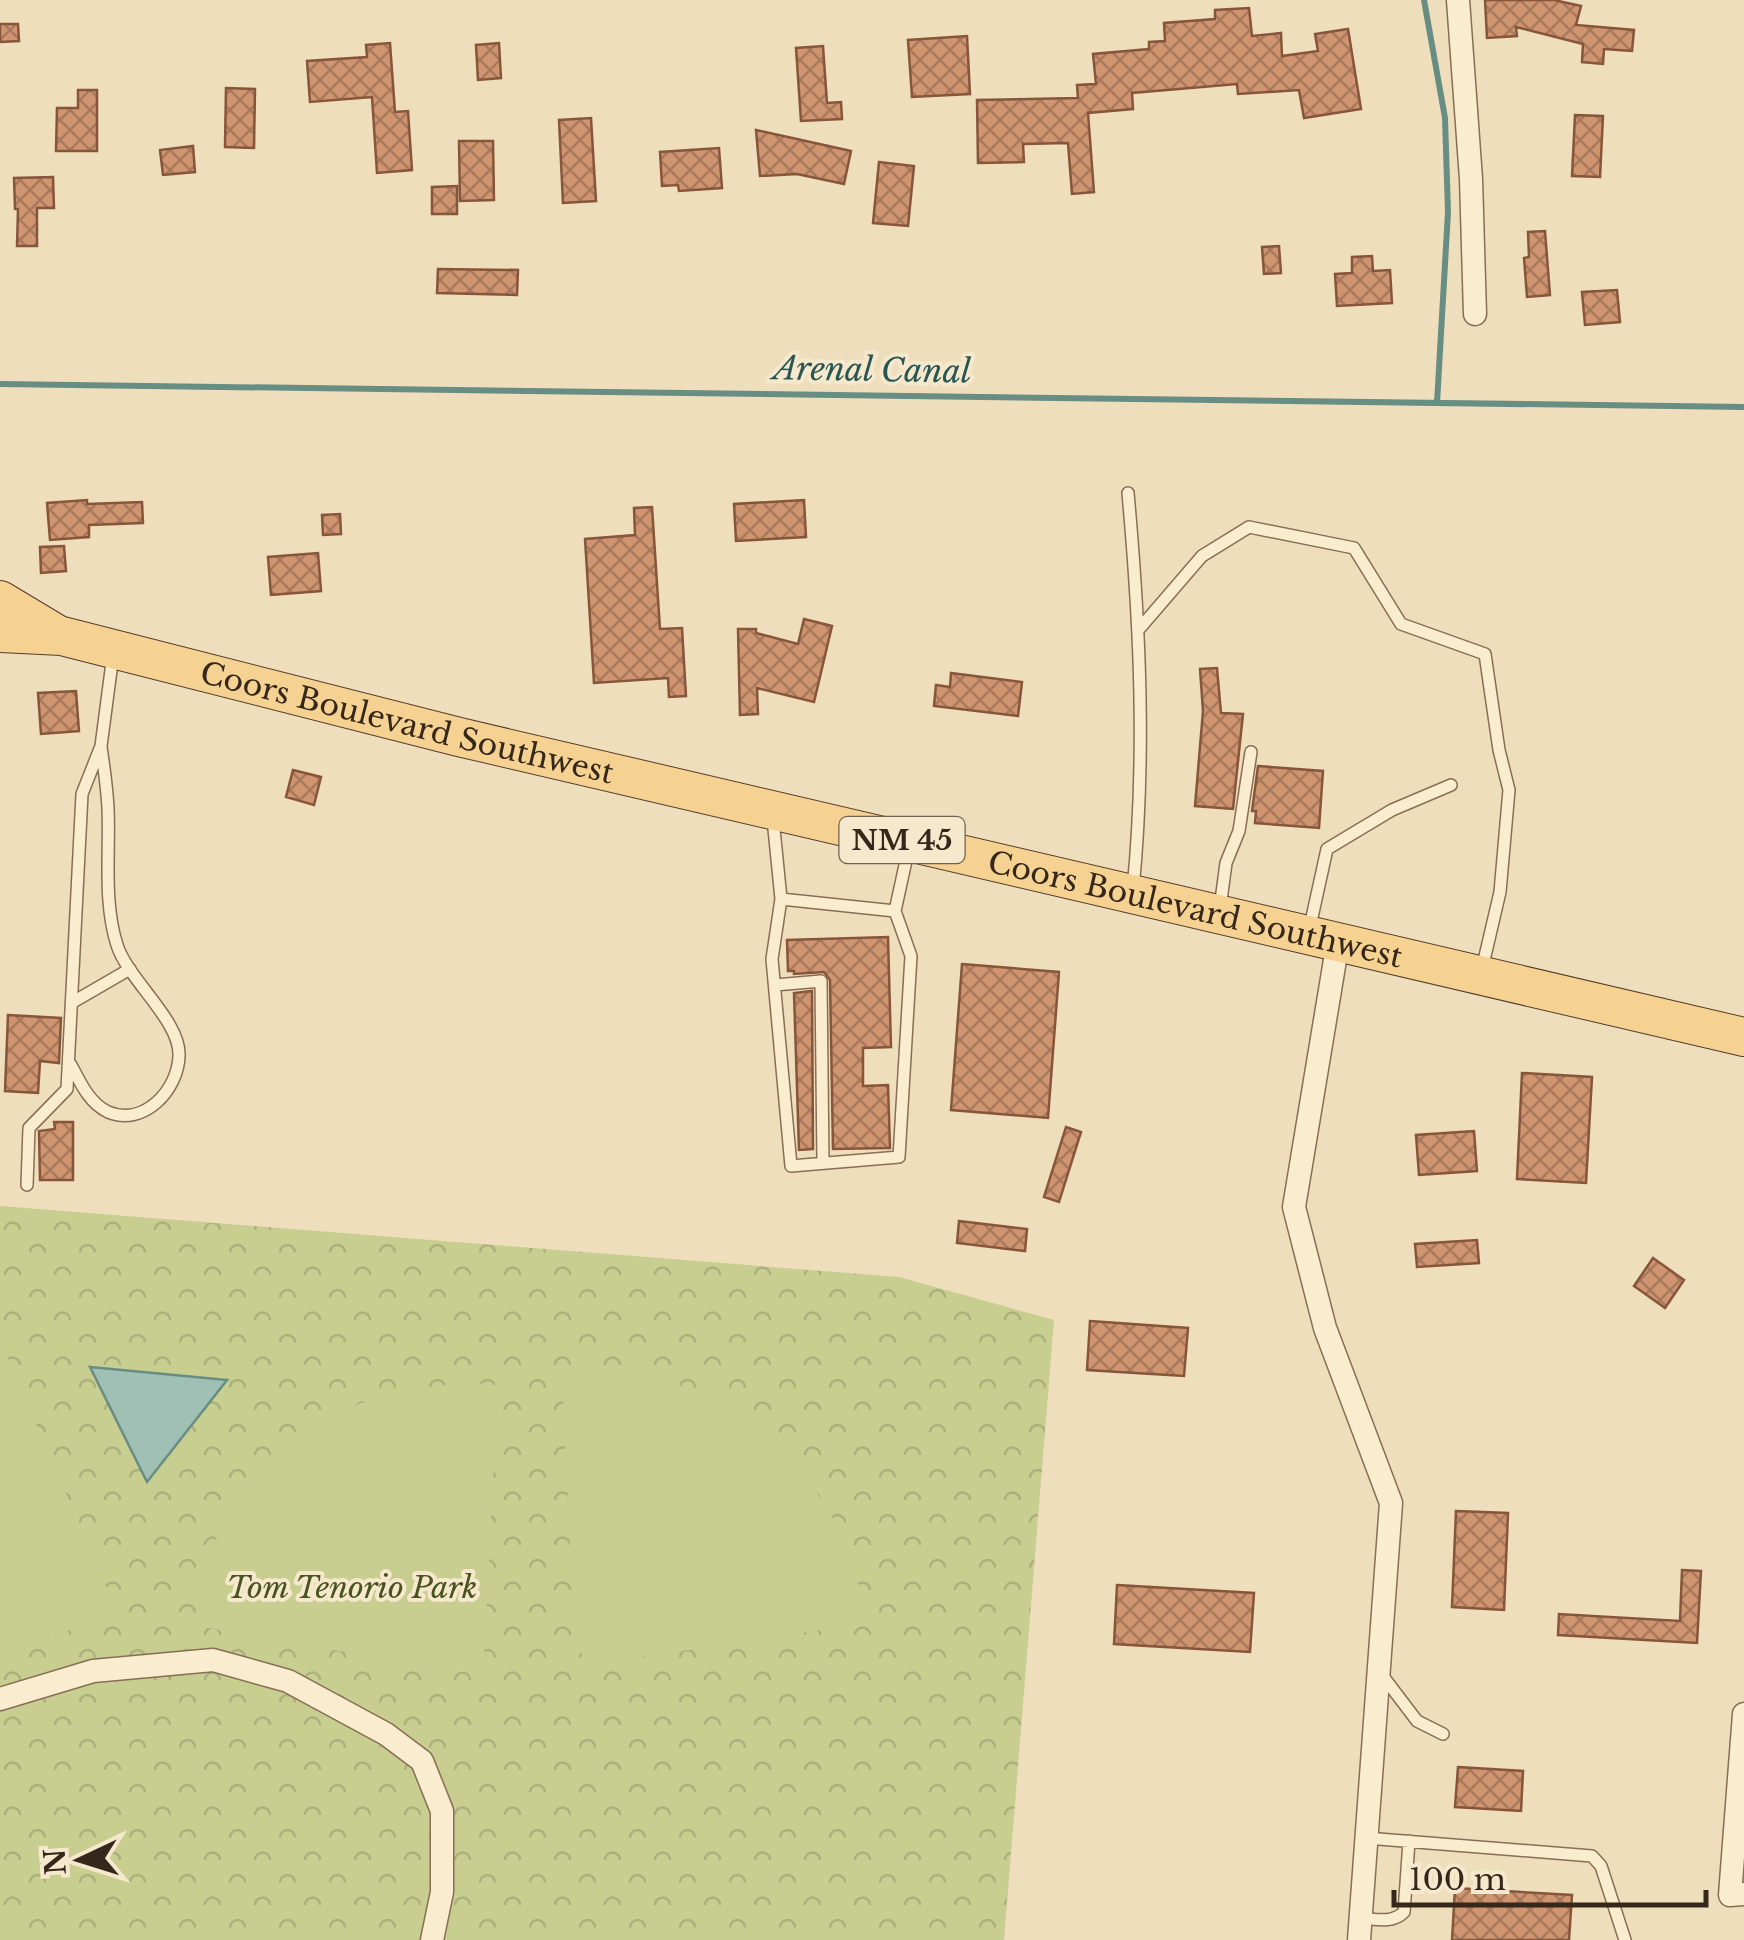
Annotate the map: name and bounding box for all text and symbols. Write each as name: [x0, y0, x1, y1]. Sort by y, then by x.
water label: Arenal Canal: [769, 348, 972, 392]
street label: Coors Boulevard Southwest: [197, 654, 618, 791]
road number: NM 45: [840, 817, 964, 863]
street label: Coors Boulevard Southwest: [985, 843, 1407, 975]
park label: Tom Tenorio Park: [227, 1569, 477, 1606]
north arrow: [30, 1810, 130, 1910]
scale bar: [1394, 1845, 1706, 1907]
text: N: [37, 1847, 74, 1876]
text: 100 m: [1409, 1861, 1506, 1898]

